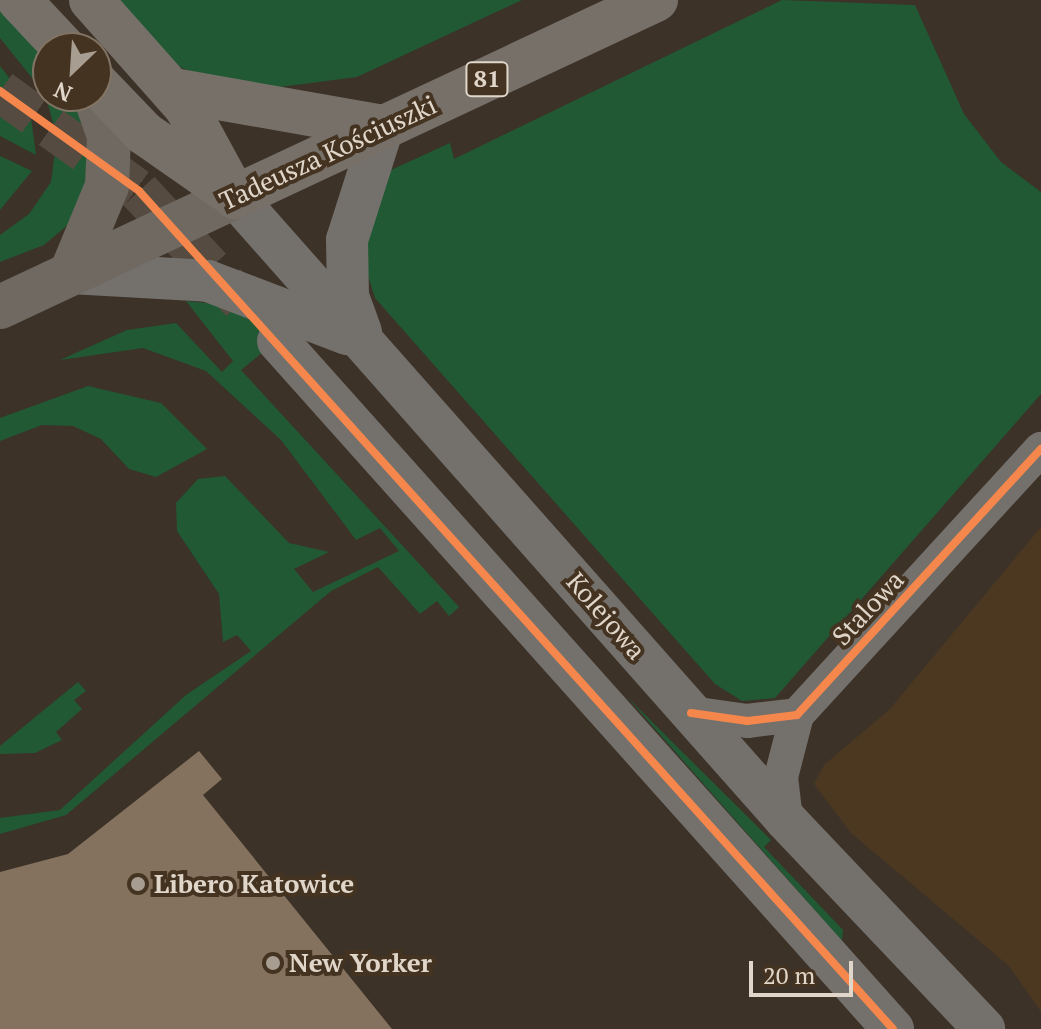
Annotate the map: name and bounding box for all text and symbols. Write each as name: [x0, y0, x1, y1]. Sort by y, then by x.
north arrow: [32, 32, 112, 112]
road number: 81: [465, 59, 509, 99]
text: N: [49, 76, 76, 109]
street label: Tadeusza Kościuszki: [215, 89, 441, 217]
street label: Stalowa: [826, 564, 910, 652]
street label: Kolejowa: [560, 566, 652, 666]
place label: Libero Katowice: [154, 868, 354, 900]
marker: Libero Katowice: [129, 875, 147, 893]
scale bar: [753, 945, 857, 995]
place label: New Yorker: [289, 947, 432, 979]
marker: New Yorker: [264, 954, 282, 972]
text: 20 m: [763, 959, 815, 991]

